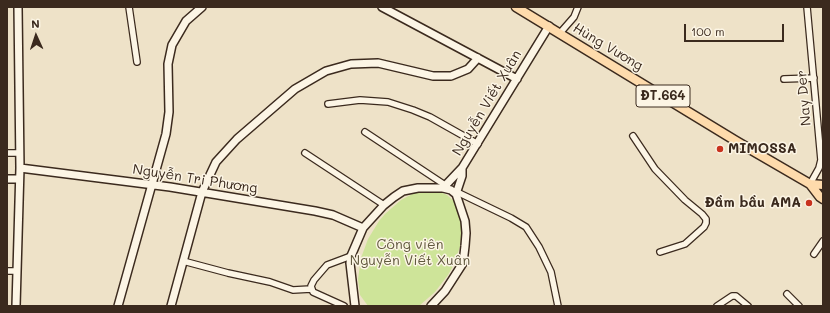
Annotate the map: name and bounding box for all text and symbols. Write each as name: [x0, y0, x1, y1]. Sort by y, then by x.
north arrow: [16, 16, 56, 56]
text: N: [31, 16, 40, 31]
scale bar: [686, 16, 786, 42]
street label: Hùng Vương: [570, 19, 646, 75]
text: 100 m: [691, 23, 725, 39]
street label: Nguyễn Viết Xuân: [449, 47, 525, 159]
street label: Nay Der: [793, 69, 815, 127]
road number: ĐT.664: [636, 85, 690, 107]
place label: MIMOSSA: [728, 141, 796, 157]
marker: MIMOSSA: [715, 144, 725, 154]
street label: Nguyễn Tri Phương: [131, 161, 259, 197]
place label: Đầm bầu AMA: [705, 195, 801, 211]
marker: Đầm bầu AMA: [804, 198, 814, 208]
park label: Công viên Nguyễn Viết Xuân: [350, 237, 470, 270]

